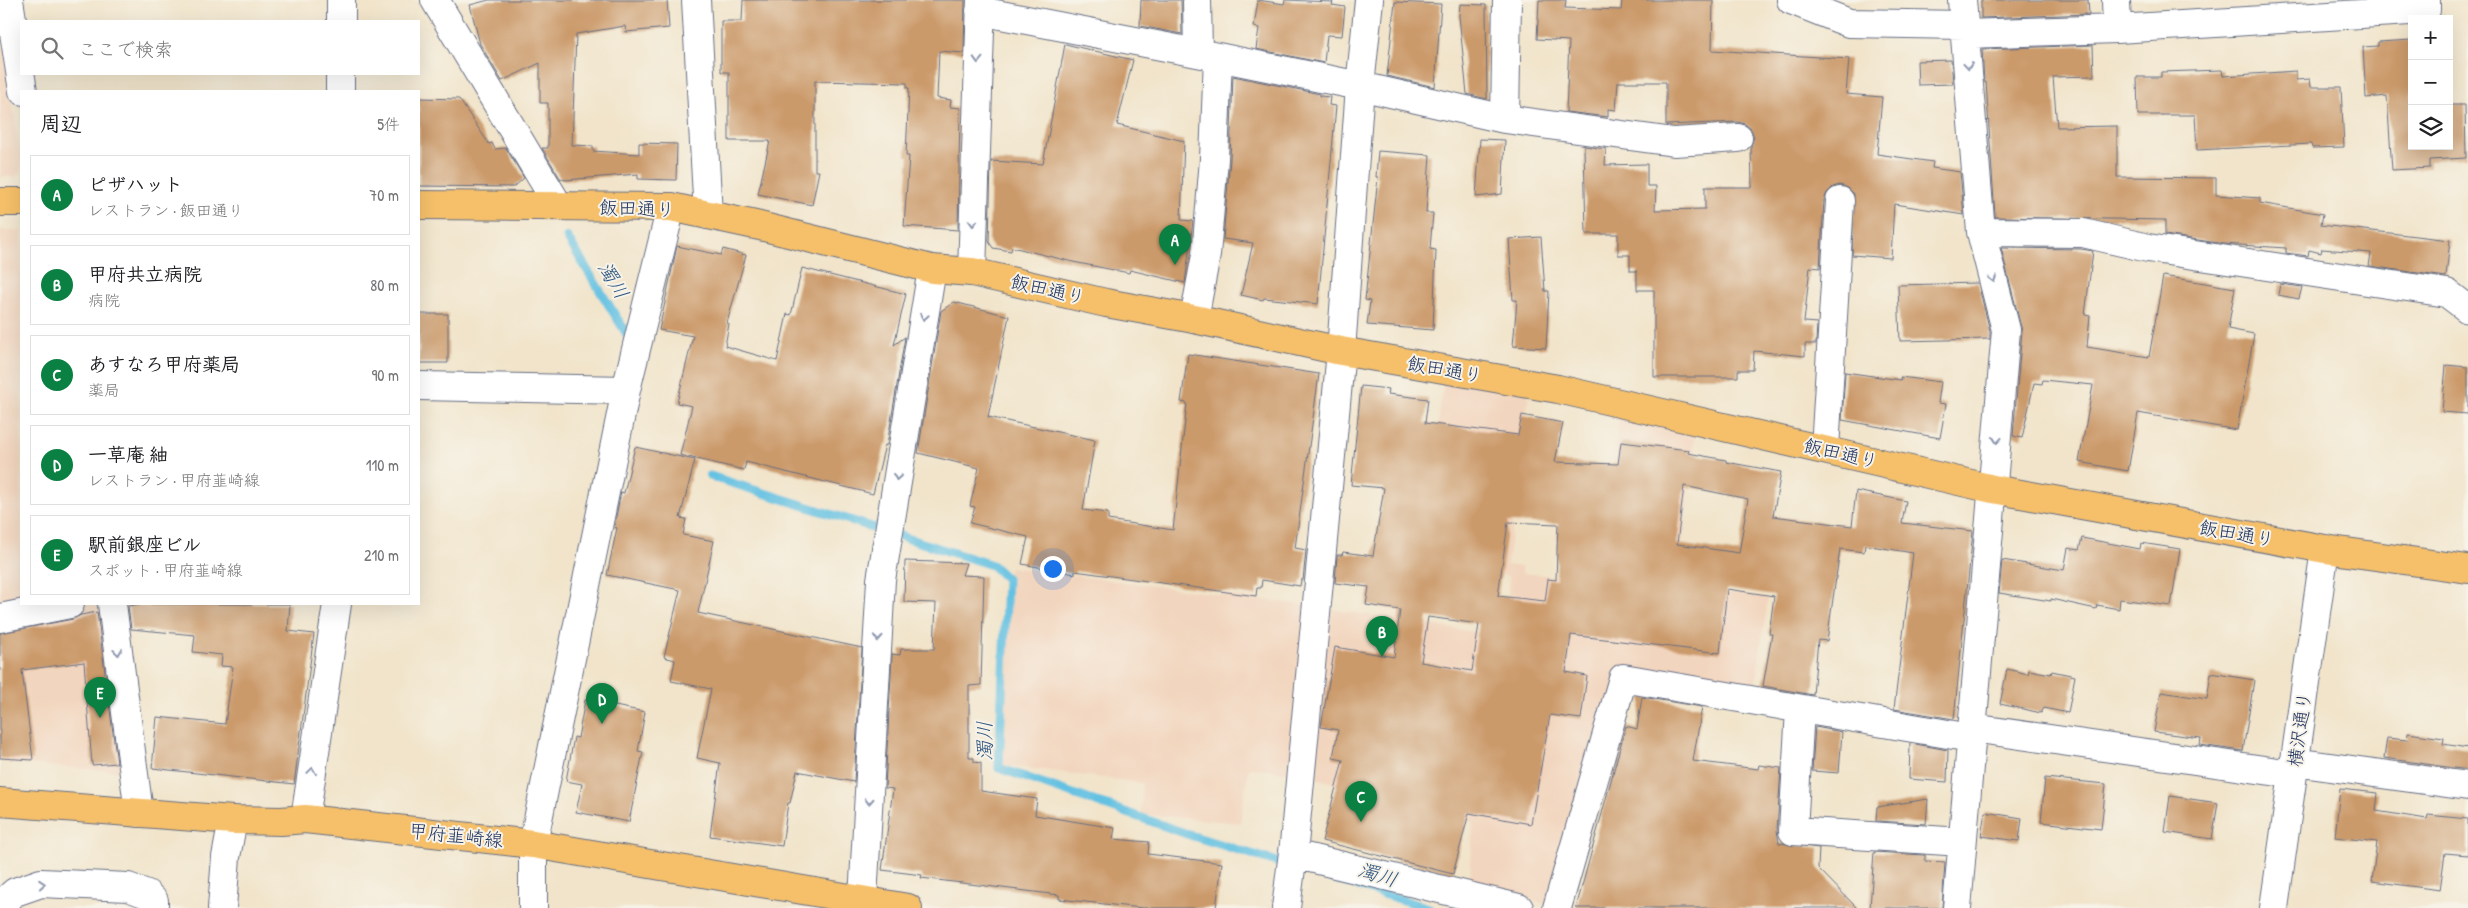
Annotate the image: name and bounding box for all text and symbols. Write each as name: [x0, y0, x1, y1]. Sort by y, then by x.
map controls: [2408, 15, 2453, 150]
button: +: [2408, 15, 2453, 60]
search box: [20, 20, 420, 75]
icon: search: [38, 34, 66, 62]
text: ここで検索: [78, 36, 173, 62]
one-way arrow: [973, 56, 984, 64]
button: −: [2408, 60, 2453, 105]
one-way arrow: [1962, 62, 1973, 70]
button: layers: [2408, 105, 2453, 150]
text: 周辺: [40, 109, 82, 138]
text: 5件: [377, 113, 400, 135]
text: ピザハット: [88, 171, 183, 197]
text: A: [53, 184, 61, 206]
text: 70 m: [369, 184, 399, 206]
street label: 飯田通り: [599, 194, 675, 222]
text: レストラン · 飯田通り: [88, 199, 244, 221]
one-way arrow: [968, 219, 978, 227]
pin: A: [1159, 224, 1191, 265]
water label: 濁川: [592, 256, 636, 304]
text: 甲府共立病院: [88, 261, 202, 287]
street label: 飯田通り: [1008, 268, 1088, 310]
text: B: [53, 274, 61, 296]
text: 80 m: [370, 274, 399, 296]
one-way arrow: [1987, 275, 1998, 284]
text: 病院: [88, 289, 120, 311]
one-way arrow: [919, 313, 930, 321]
street label: 飯田通り: [1405, 350, 1485, 388]
text: あすなろ甲府薬局: [88, 351, 240, 377]
text: C: [53, 364, 61, 386]
text: 90 m: [371, 364, 399, 386]
text: 薬局: [88, 379, 120, 401]
street label: 飯田通り: [1801, 432, 1881, 474]
one-way arrow: [1992, 436, 2003, 444]
text: 一草庵 紬: [88, 441, 168, 467]
text: D: [53, 454, 61, 476]
text: 110 m: [366, 454, 399, 476]
text: レストラン · 甲府韮崎線: [88, 469, 260, 491]
one-way arrow: [893, 473, 903, 481]
street label: 飯田通り: [2197, 514, 2277, 552]
text: 駅前銀座ビル: [88, 531, 202, 557]
text: E: [53, 544, 61, 566]
text: 210 m: [364, 544, 399, 566]
your location: [1040, 556, 1066, 582]
text: スポット · 甲府韮崎線: [88, 559, 243, 581]
pin: B: [1366, 616, 1398, 657]
one-way arrow: [872, 635, 883, 643]
one-way arrow: [112, 648, 123, 656]
pin: E: [84, 677, 116, 718]
pin: D: [586, 683, 618, 724]
street label: 横沢通り: [2281, 690, 2317, 768]
water label: 濁川: [970, 721, 998, 761]
one-way arrow: [306, 766, 317, 774]
pin: C: [1345, 781, 1377, 822]
one-way arrow: [863, 797, 874, 805]
street label: 甲府韮崎線: [407, 817, 505, 853]
water label: 濁川: [1355, 855, 1401, 893]
one-way arrow: [39, 879, 47, 890]

